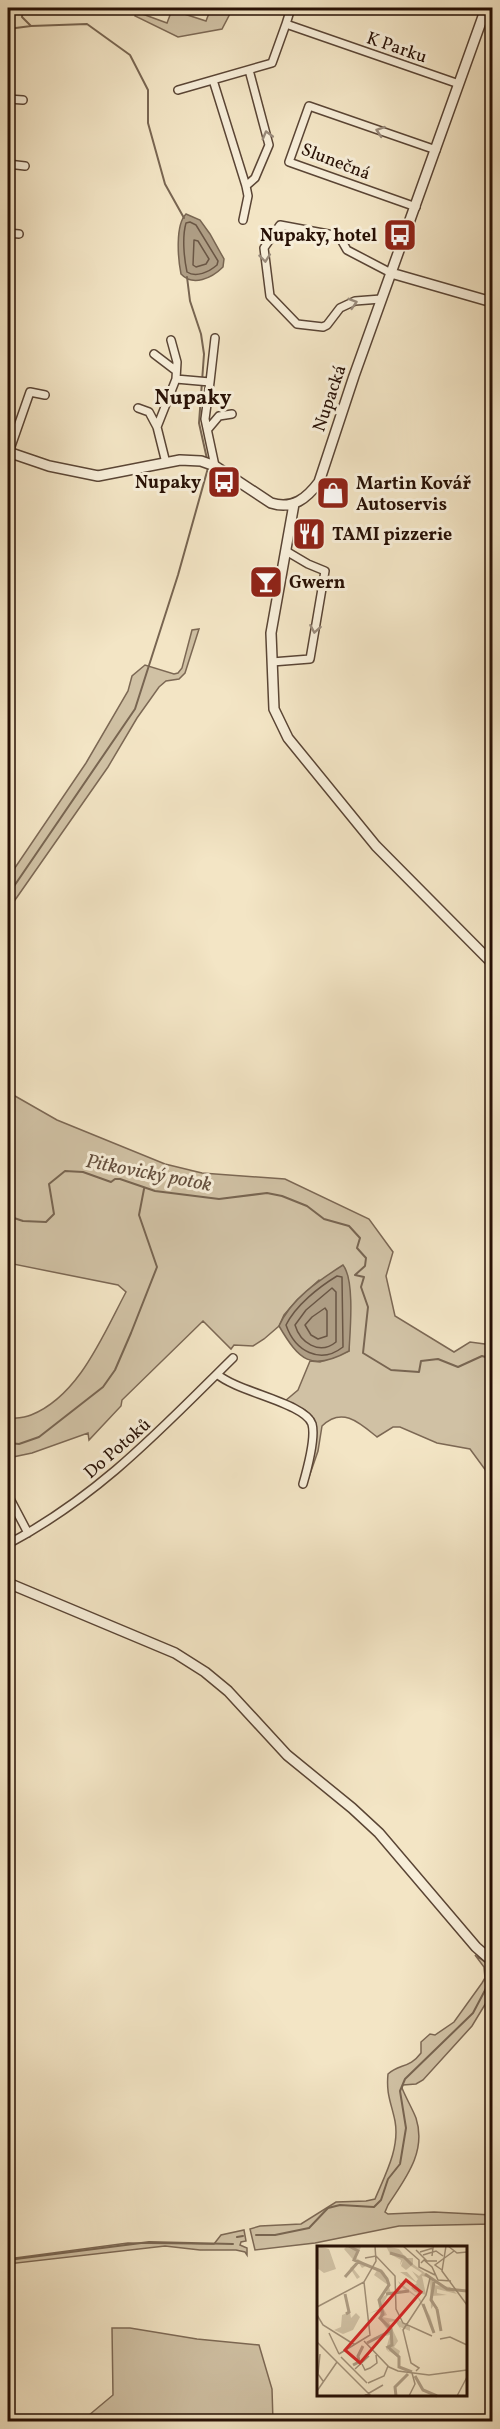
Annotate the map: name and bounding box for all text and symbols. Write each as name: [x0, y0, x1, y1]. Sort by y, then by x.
street label: K Parku: [363, 26, 430, 70]
one-way arrow: [375, 125, 386, 138]
one-way arrow: [261, 130, 274, 140]
street label: Slunečná: [297, 138, 374, 187]
bus stop icon: Nupaky, hotel: [382, 217, 418, 253]
place label: Nupaky, hotel: [260, 224, 377, 249]
one-way arrow: [259, 253, 271, 262]
one-way arrow: [347, 298, 358, 311]
street label: Nupacká: [307, 362, 354, 435]
district label: Nupaky: [155, 384, 232, 413]
bus stop icon: Nupaky: [206, 464, 242, 500]
place label: Nupaky: [135, 471, 201, 496]
place label: Martin Kovář Autoservis: [356, 472, 471, 518]
shop icon: Martin Kovář Autoservis: [315, 475, 351, 511]
restaurant icon: TAMI pizzerie: [291, 516, 327, 552]
place label: TAMI pizzerie: [332, 523, 452, 548]
bar icon: Gwern: [248, 564, 284, 600]
place label: Gwern: [289, 571, 345, 596]
one-way arrow: [310, 624, 322, 634]
water label: Pitkovický potok: [83, 1148, 214, 1200]
street label: Do Potoků: [79, 1413, 157, 1485]
inset map: [317, 2246, 467, 2396]

